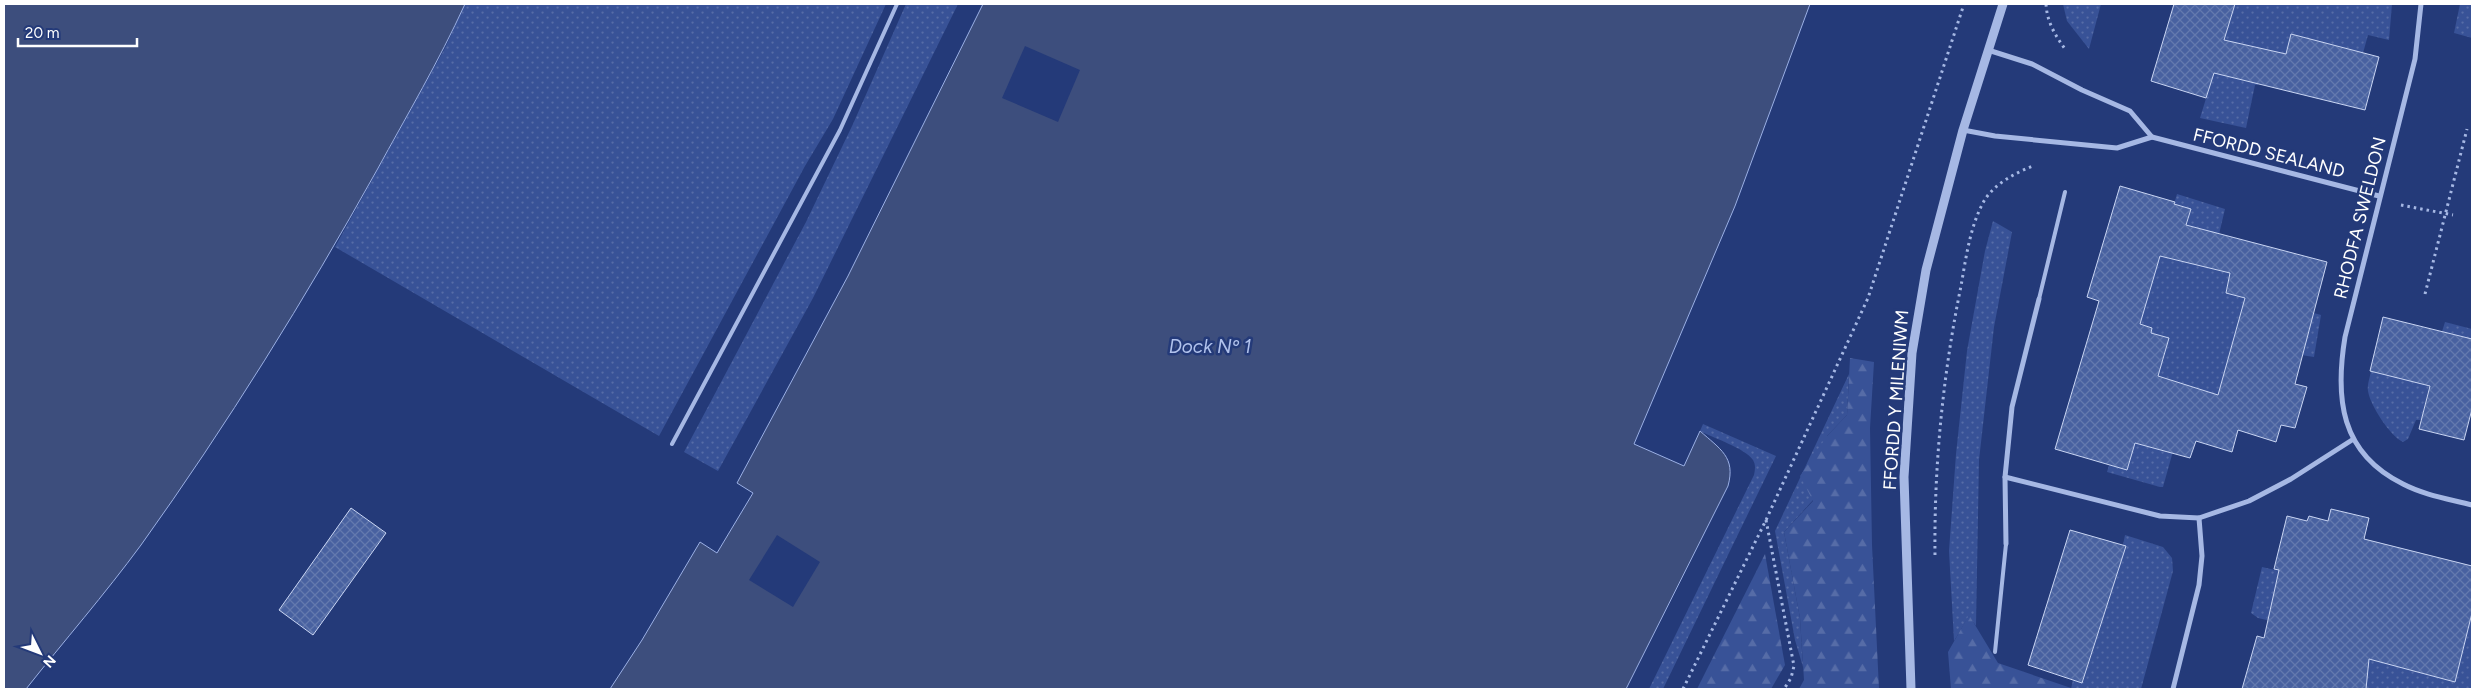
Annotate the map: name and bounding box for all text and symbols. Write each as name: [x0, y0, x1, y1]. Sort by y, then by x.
scale bar: [18, 15, 136, 47]
text: 20 m: [25, 24, 59, 42]
street label: FFORDD SEALAND: [2191, 123, 2347, 183]
street label: RHODFA SWELDON: [2329, 135, 2391, 301]
street label: FFORDD Y MILENIWM: [1879, 309, 1913, 491]
water label: Dock Nº 1: [1169, 335, 1251, 358]
north arrow: [15, 628, 65, 678]
text: N: [39, 652, 59, 671]

